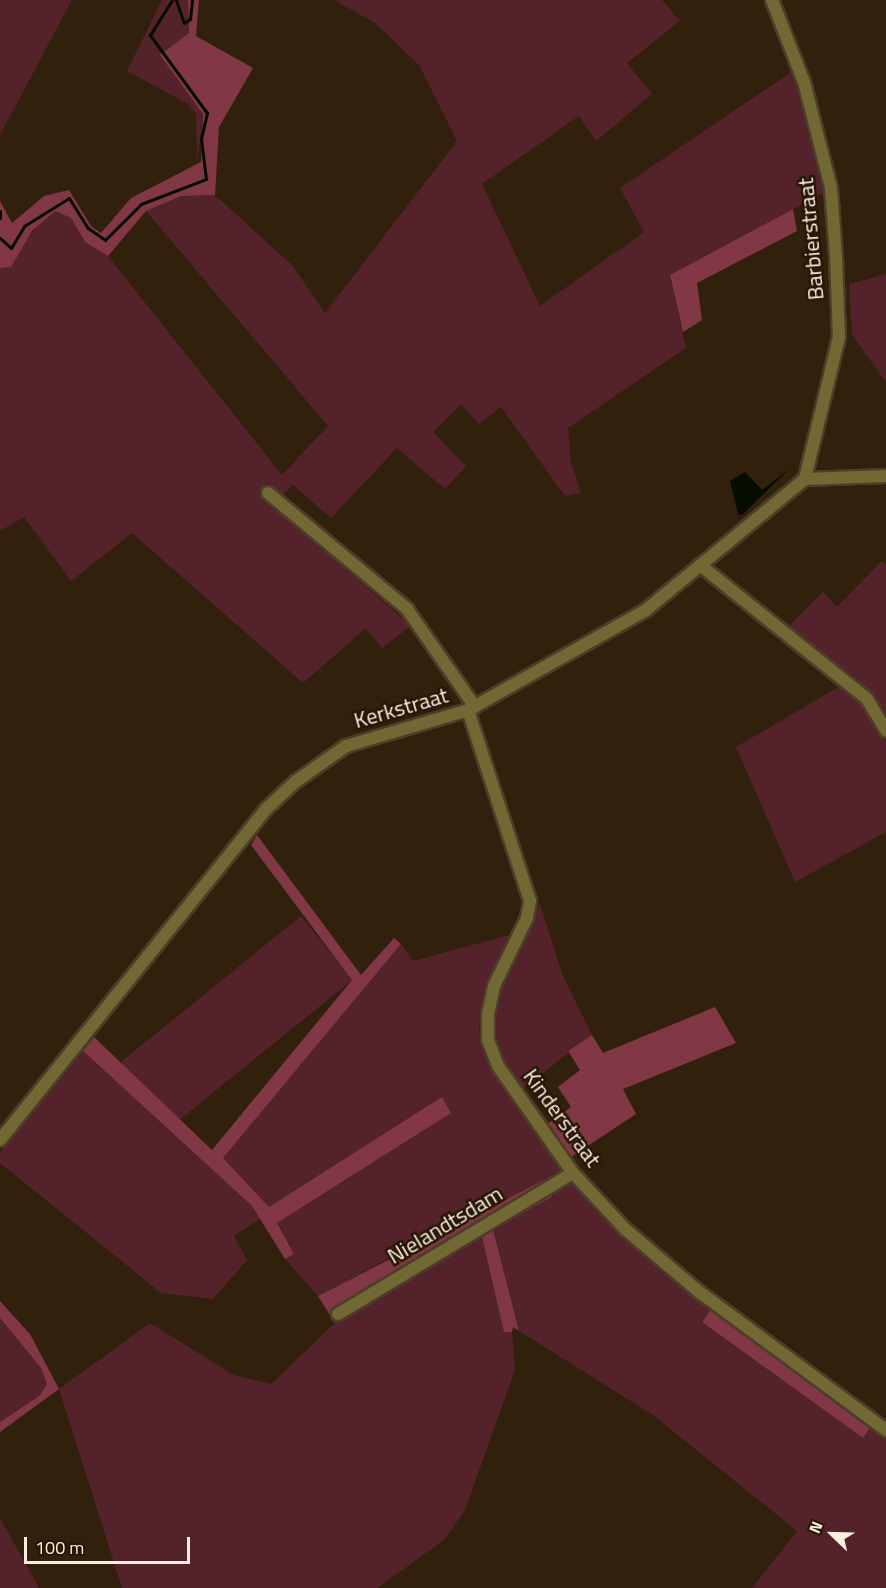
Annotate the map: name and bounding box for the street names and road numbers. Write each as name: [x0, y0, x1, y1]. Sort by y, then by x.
street label: Barbierstraat: [793, 177, 829, 301]
street label: Kerkstraat: [351, 682, 451, 734]
street label: Kinderstraat: [518, 1064, 606, 1172]
street label: Nielandtsdam: [383, 1180, 507, 1270]

